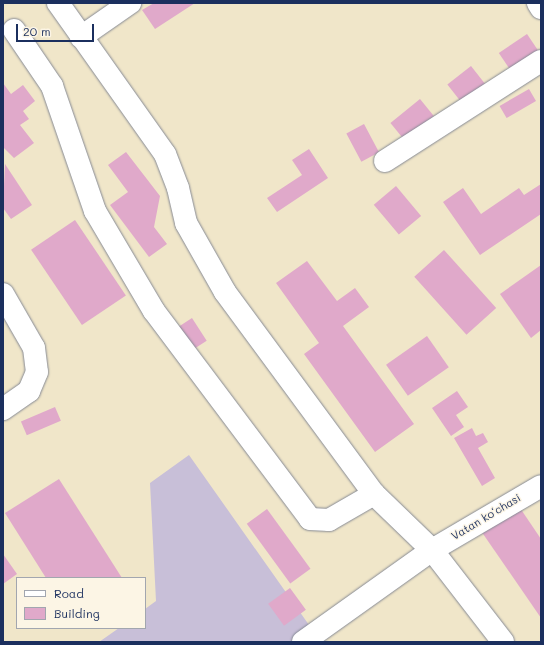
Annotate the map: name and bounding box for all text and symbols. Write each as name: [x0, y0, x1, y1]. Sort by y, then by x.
scale bar: [18, 16, 96, 42]
text: 20 m: [23, 23, 51, 39]
street label: Vatan koʻchasi: [449, 491, 523, 543]
legend: [16, 577, 146, 629]
text: Road: [54, 585, 84, 601]
text: Building: [54, 605, 100, 621]

